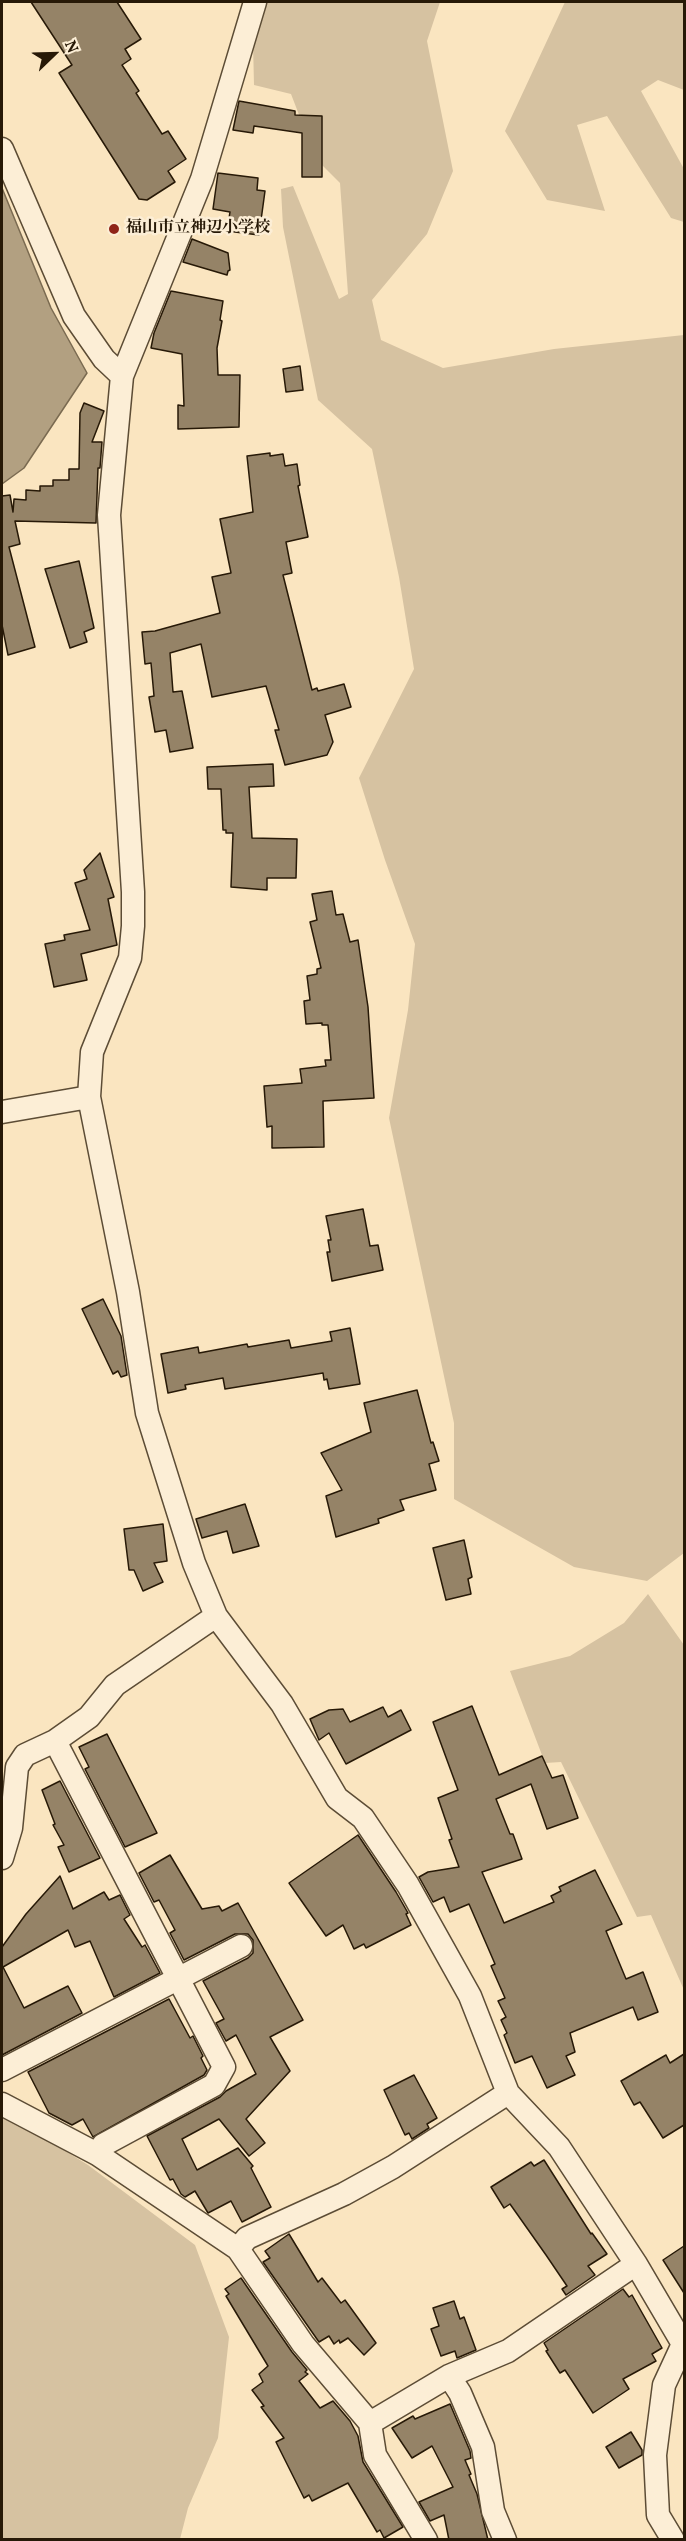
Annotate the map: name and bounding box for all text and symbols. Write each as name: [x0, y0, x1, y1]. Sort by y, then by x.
north arrow: [24, 24, 84, 84]
text: N: [58, 37, 83, 57]
place label: 福山市立神辺小学校: [126, 219, 270, 239]
marker: 福山市立神辺小学校: [107, 222, 121, 236]

